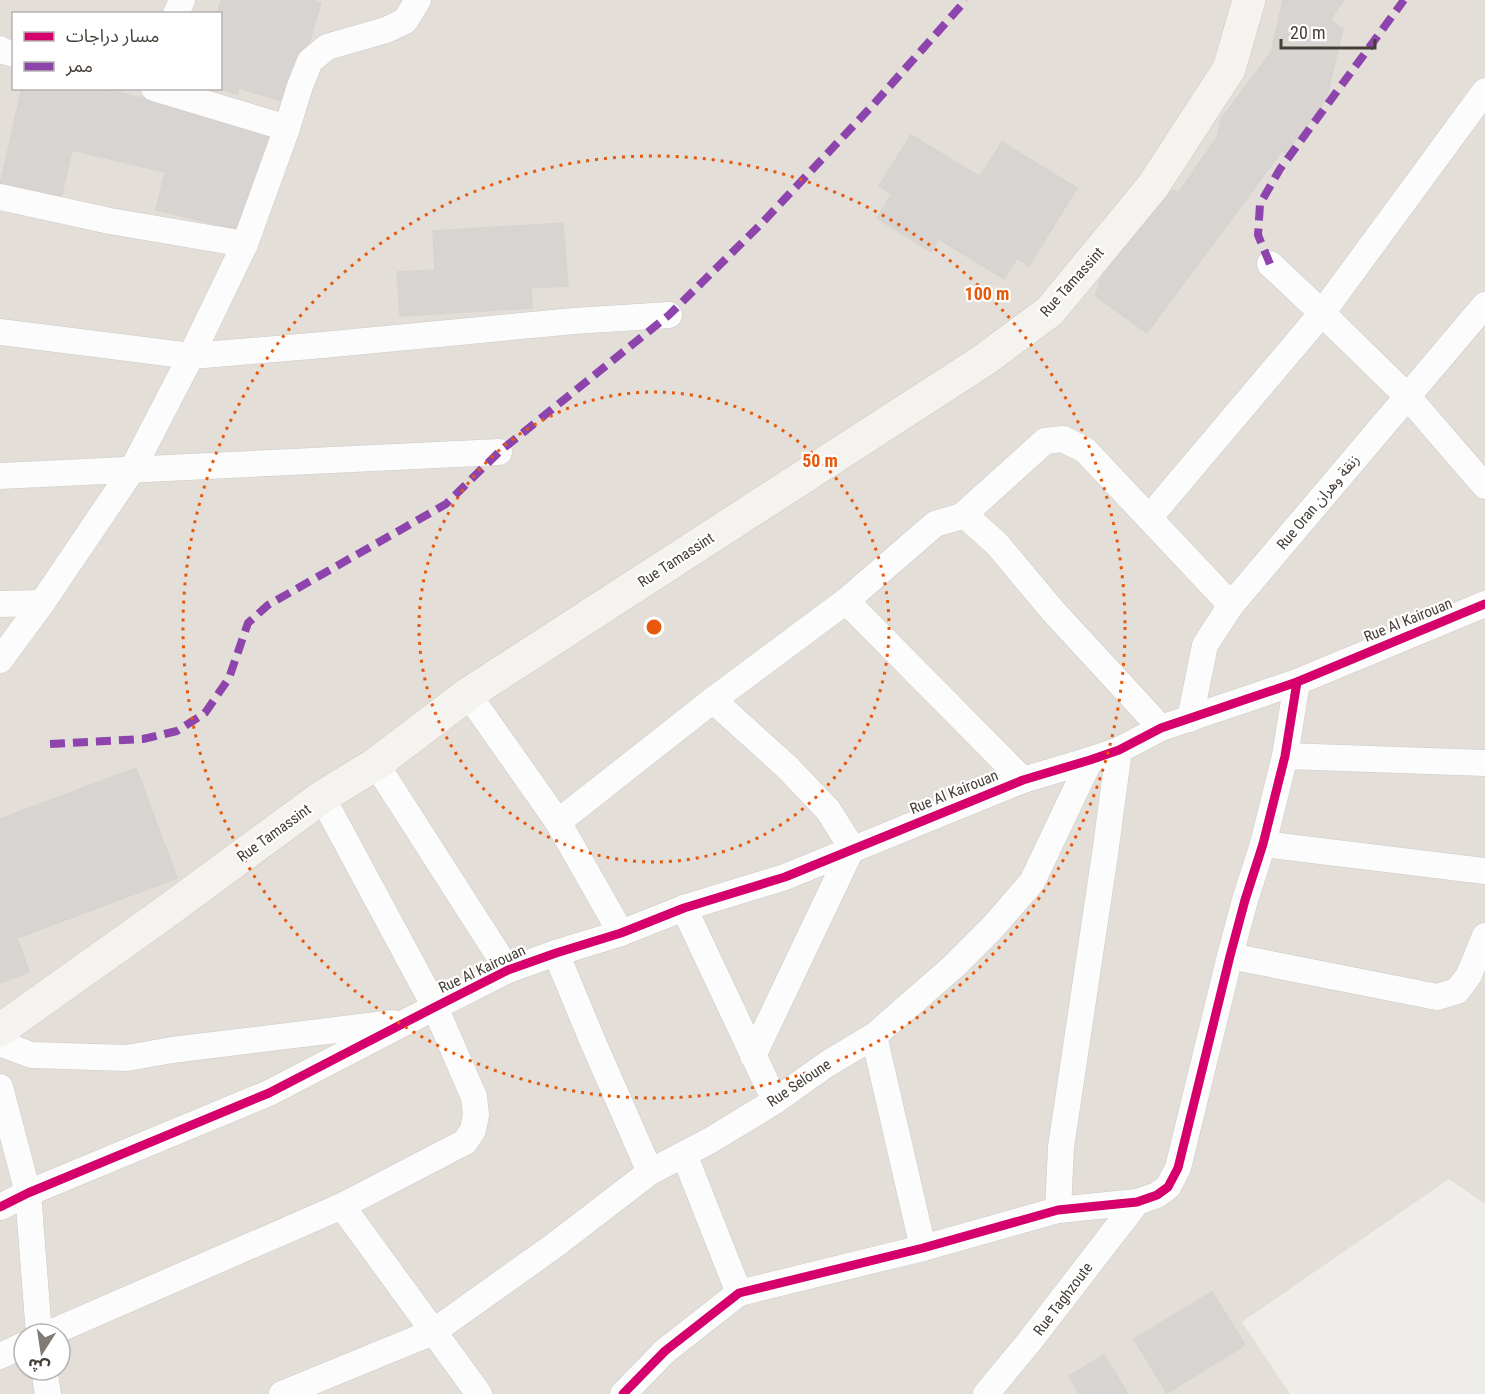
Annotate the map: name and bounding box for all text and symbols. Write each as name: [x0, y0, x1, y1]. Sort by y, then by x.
legend: [12, 12, 222, 90]
scale bar: [1281, 12, 1376, 50]
text: 20 m: [1290, 22, 1325, 43]
text: مسار دراجات: [66, 25, 159, 47]
text: ممر: [65, 55, 93, 77]
street label: Rue Tamassint: [1036, 244, 1108, 320]
text: 100 m: [965, 283, 1009, 304]
text: 50 m: [802, 450, 838, 471]
street label: Rue Oran زنقة وهران: [1273, 451, 1363, 553]
street label: Rue Tamassint: [635, 529, 717, 591]
street label: Rue Al Kairouan: [1361, 594, 1455, 646]
centre of rings: [644, 617, 664, 637]
street label: Rue Al Kairouan: [907, 766, 1001, 818]
street label: Rue Tamassint: [234, 800, 314, 866]
street label: Rue Al Kairouan: [436, 941, 528, 997]
street label: Rue Seloune: [764, 1055, 834, 1111]
street label: Rue Taghzoute: [1030, 1259, 1096, 1339]
north arrow: [12, 1322, 72, 1382]
text: ش: [26, 1355, 52, 1378]

